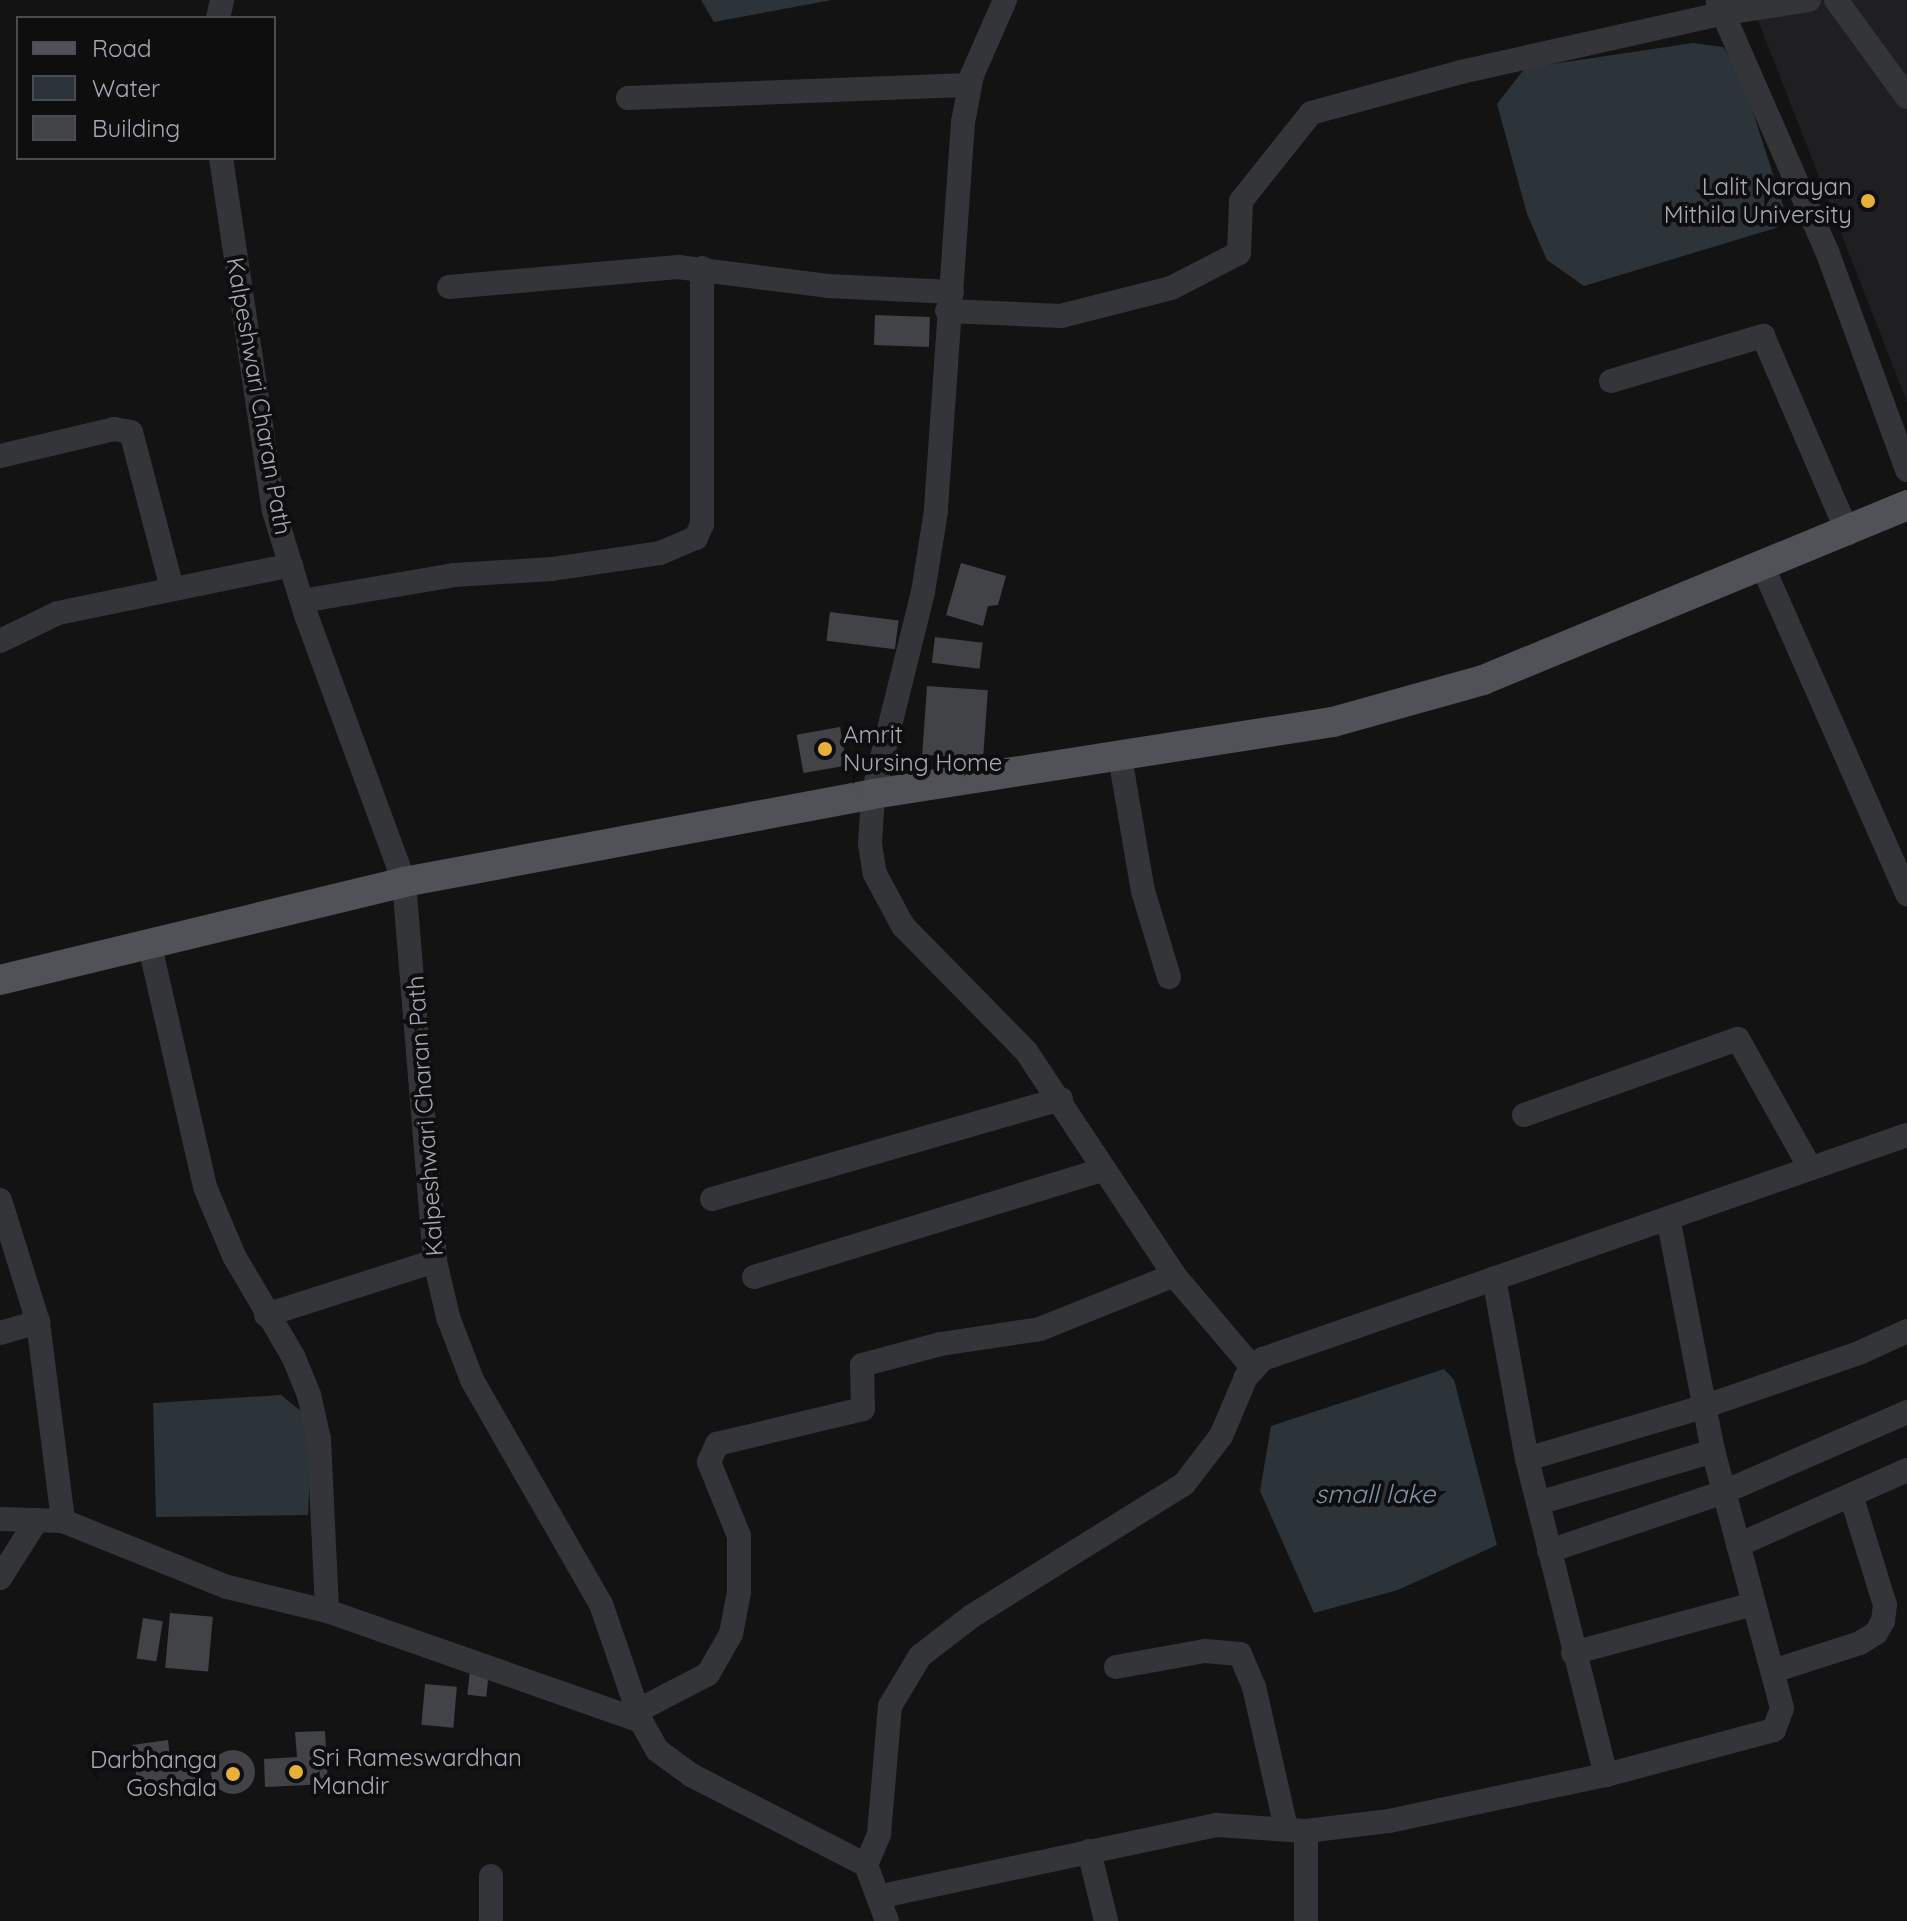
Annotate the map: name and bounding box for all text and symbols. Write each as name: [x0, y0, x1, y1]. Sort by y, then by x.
legend: [16, 16, 276, 160]
text: Road: [92, 33, 152, 63]
text: Water: [92, 73, 160, 103]
text: Building: [92, 113, 180, 143]
place label: Lalit Narayan Mithila University: [1664, 173, 1852, 229]
marker: Lalit Narayan Mithila University: [1859, 192, 1877, 210]
street label: Kalpeshwari Charan Path: [220, 255, 298, 537]
place label: Amrit Nursing Home: [843, 721, 1002, 777]
marker: Amrit Nursing Home: [814, 738, 836, 760]
street label: Kalpeshwari Charan Path: [401, 975, 449, 1257]
water label: small lake: [1315, 1478, 1435, 1510]
place label: Sri Rameswardhan Mandir: [312, 1744, 522, 1800]
place label: Darbhanga Goshala: [90, 1746, 217, 1802]
marker: Sri Rameswardhan Mandir: [287, 1763, 305, 1781]
marker: Darbhanga Goshala: [224, 1765, 242, 1783]

